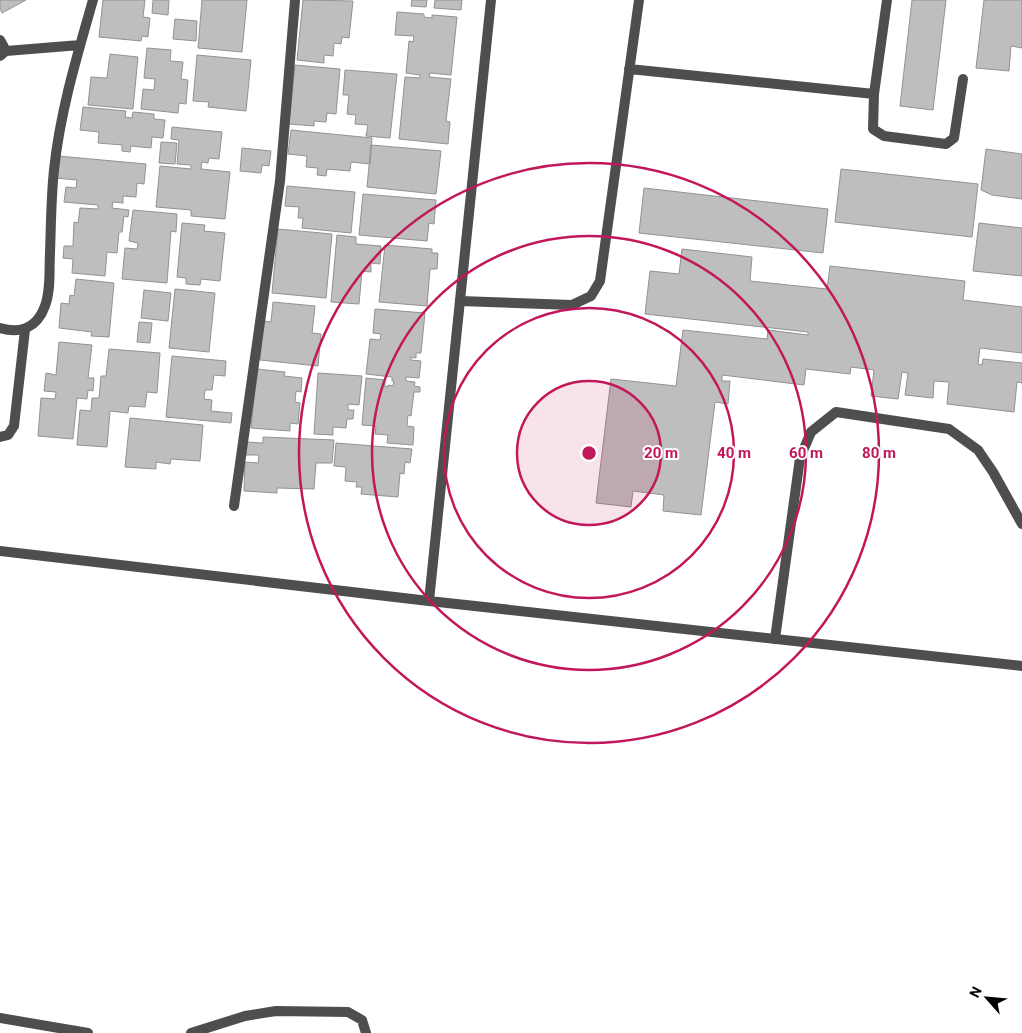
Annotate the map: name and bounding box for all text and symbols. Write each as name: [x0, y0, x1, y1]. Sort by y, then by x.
centre of rings: [580, 444, 598, 462]
text: 20 m: [644, 444, 678, 462]
text: 40 m: [717, 444, 751, 462]
text: 60 m: [789, 444, 823, 462]
text: 80 m: [862, 444, 896, 462]
north arrow: [962, 973, 1012, 1023]
text: N: [966, 984, 985, 1000]

